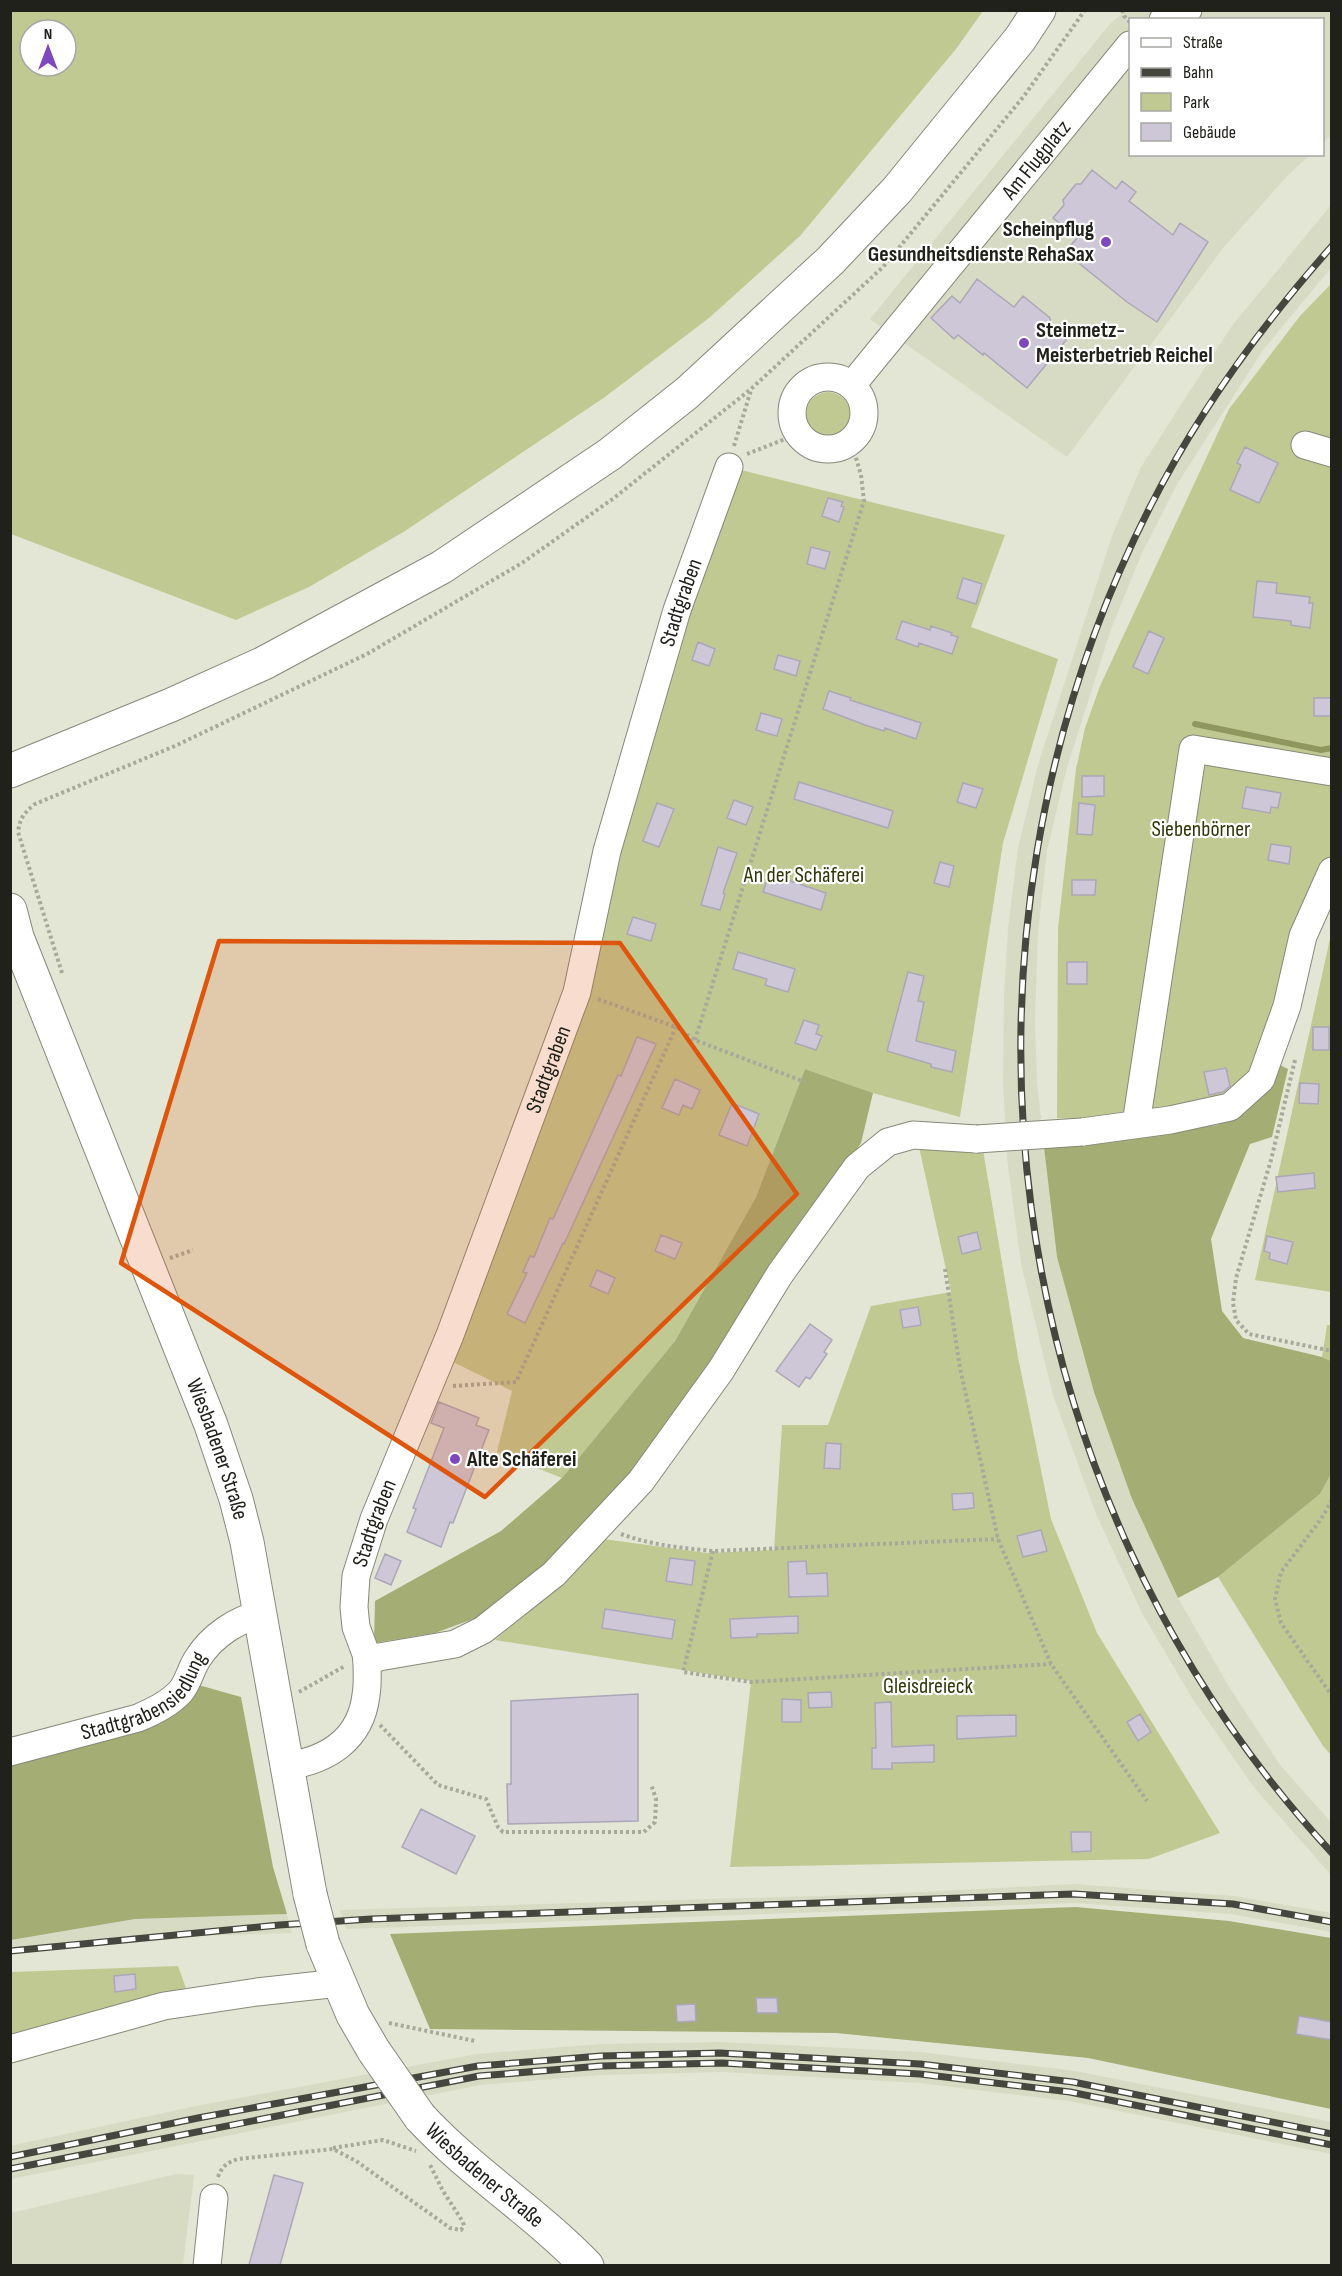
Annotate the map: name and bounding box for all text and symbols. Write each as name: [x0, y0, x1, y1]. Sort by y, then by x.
north arrow: [18, 18, 78, 78]
legend: [1129, 18, 1324, 156]
text: N: [44, 25, 52, 44]
text: Straße: [1183, 32, 1223, 53]
text: Bahn: [1183, 62, 1213, 83]
text: Park: [1183, 92, 1209, 113]
street label: Am Flugplatz: [995, 115, 1077, 206]
text: Gebäude: [1183, 122, 1236, 143]
place label: Scheinpflug Gesundheitsdienste RehaSax: [868, 216, 1094, 268]
marker: Scheinpflug Gesundheitsdienste RehaSax: [1099, 235, 1113, 249]
place label: Steinmetz- Meisterbetrieb Reichel: [1036, 317, 1213, 369]
marker: Steinmetz- Meisterbetrieb Reichel: [1017, 336, 1031, 350]
street label: Stadtgraben: [654, 555, 708, 650]
park label: Siebenbörner: [1152, 816, 1250, 843]
park label: An der Schäferei: [743, 862, 864, 889]
street label: Stadtgraben: [520, 1022, 577, 1117]
street label: Wiesbadener Straße: [180, 1375, 254, 1522]
place label: Alte Schäferei: [466, 1446, 576, 1473]
marker: Alte Schäferei: [448, 1452, 462, 1466]
street label: Stadtgraben: [346, 1475, 402, 1570]
street label: Stadtgrabensiedlung: [78, 1646, 212, 1746]
park label: Gleisdreieck: [883, 1673, 974, 1700]
street label: Wiesbadener Straße: [420, 2117, 549, 2233]

